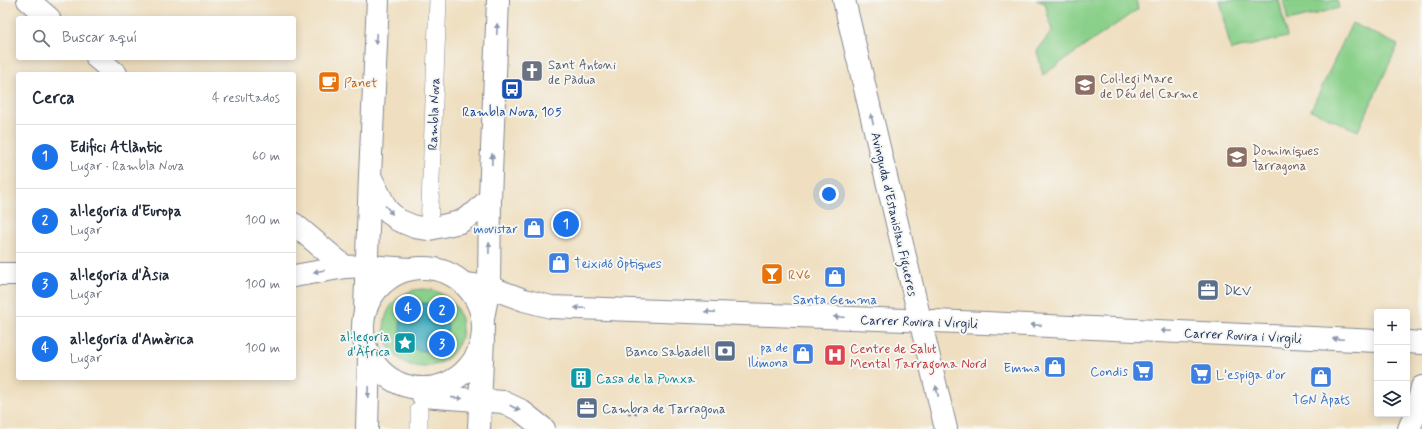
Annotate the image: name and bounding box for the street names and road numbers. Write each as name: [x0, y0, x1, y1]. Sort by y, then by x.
street label: Rambla Nova: [425, 77, 444, 151]
street label: Avinguda d'Estanislau Figueres: [864, 130, 921, 299]
street label: Carrer Rovira i Virgili: [860, 312, 979, 334]
street label: Carrer Rovira i Virgili: [1184, 325, 1303, 349]

